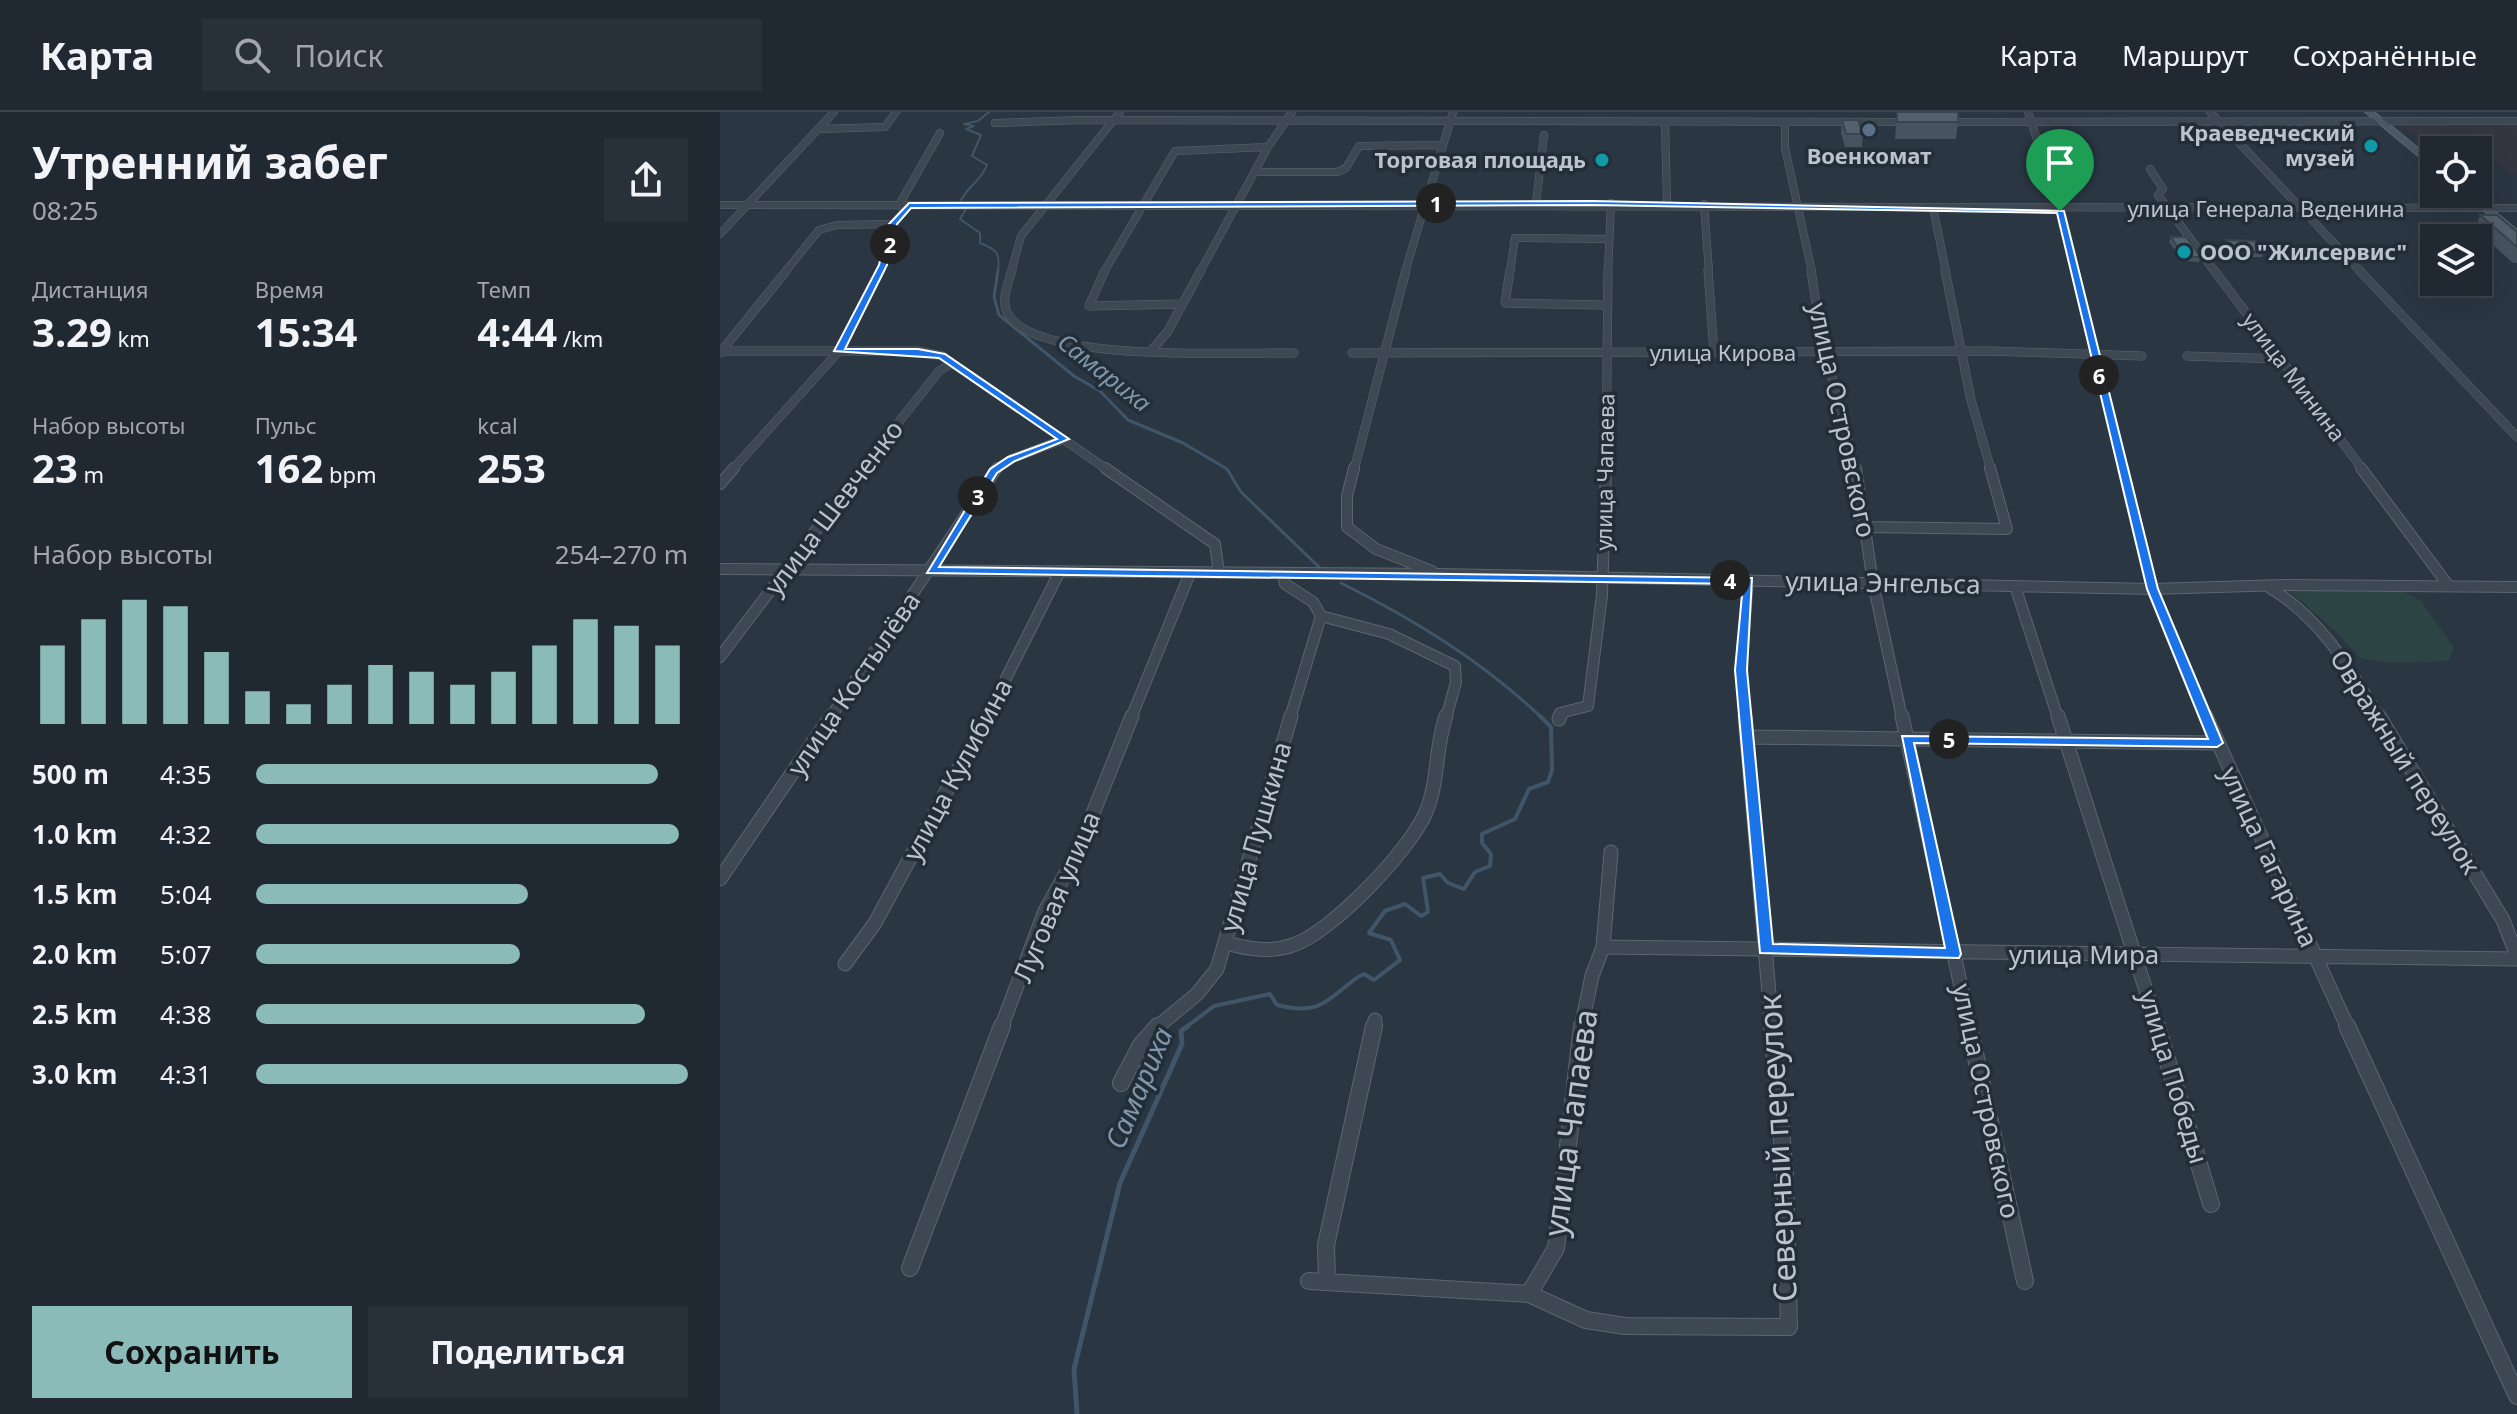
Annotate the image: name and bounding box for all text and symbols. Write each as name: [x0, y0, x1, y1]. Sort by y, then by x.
search box: [202, 19, 762, 91]
text: Карта: [40, 29, 154, 81]
icon: search: [230, 33, 274, 77]
text: Поиск: [294, 35, 383, 76]
text: Карта: [2000, 36, 2078, 74]
text: Маршрут: [2122, 36, 2248, 74]
text: Сохранённые: [2292, 36, 2477, 74]
place label: Краеведческий музей: [2179, 117, 2355, 172]
marker: Военкомат: [1860, 121, 1878, 139]
pin: [2026, 129, 2094, 211]
text: Утренний забег: [32, 132, 388, 192]
map controls: [2420, 136, 2492, 296]
button: locate: [2420, 136, 2492, 208]
marker: Краеведческий музей: [2362, 137, 2380, 155]
button: share: [604, 138, 688, 222]
place label: Военкомат: [1807, 140, 1931, 170]
icon: arrive: [2038, 141, 2082, 185]
place label: Торговая площадь: [1375, 144, 1586, 174]
marker: Торговая площадь: [1593, 151, 1611, 169]
pin: 1: [1416, 183, 1456, 223]
text: 1: [1430, 188, 1442, 218]
text: 08:25: [32, 192, 98, 228]
street label: улица Генерала Веденина: [2127, 193, 2405, 223]
pin: 2: [870, 224, 910, 264]
button: layers: [2420, 224, 2492, 296]
text: 2: [884, 229, 896, 259]
place label: ООО "Жилсервис": [2200, 236, 2407, 266]
marker: ООО "Жилсервис": [2175, 243, 2193, 261]
text: Дистанция: [32, 274, 148, 304]
text: Время: [255, 274, 324, 304]
text: Темп: [477, 274, 531, 304]
street label: улица Островского: [1801, 299, 1885, 541]
text: 3.29: [32, 304, 112, 359]
text: 15:34: [255, 304, 357, 359]
text: 4:44: [477, 304, 557, 359]
street label: улица Минина: [2236, 306, 2353, 447]
text: km: [112, 323, 150, 353]
text: /km: [557, 323, 603, 353]
water label: Самариха: [1051, 325, 1159, 419]
street label: улица Кирова: [1650, 337, 1796, 367]
pin: 6: [2079, 355, 2119, 395]
text: 6: [2093, 360, 2105, 390]
street label: улица Чапаева: [1588, 393, 1620, 551]
text: Набор высоты: [32, 410, 185, 440]
text: Пульс: [255, 410, 317, 440]
text: kcal: [477, 410, 518, 440]
street label: улица Шевченко: [755, 412, 911, 602]
text: 23: [32, 440, 78, 495]
text: 162: [255, 440, 323, 495]
text: 253: [477, 440, 546, 495]
text: m: [78, 459, 104, 489]
text: bpm: [323, 459, 377, 489]
pin: 3: [958, 476, 998, 516]
text: 3: [972, 481, 984, 511]
text: Набор высоты: [32, 536, 213, 572]
text: 254–270 m: [555, 536, 688, 572]
pin: 4: [1710, 560, 1750, 600]
street label: улица Энгельса: [1785, 562, 1981, 602]
text: 4: [1724, 565, 1736, 595]
street label: улица Костылёва: [778, 584, 928, 783]
street label: Овражный переулок: [2322, 642, 2490, 881]
street label: улица Кулибина: [894, 672, 1020, 867]
pin: 5: [1929, 719, 1969, 759]
text: 5: [1943, 724, 1955, 754]
street label: улица Пушкина: [1211, 737, 1299, 936]
text: 500 m: [32, 756, 109, 792]
text: 4:35: [160, 756, 212, 792]
street label: улица Гагарина: [2212, 760, 2327, 953]
street label: Луговая улица: [1004, 806, 1108, 988]
text: 1.0 km: [32, 816, 117, 852]
text: 4:32: [160, 816, 212, 852]
text: 1.5 km: [32, 876, 117, 912]
text: 5:04: [160, 876, 212, 912]
text: 2.0 km: [32, 936, 117, 972]
text: 5:07: [160, 936, 212, 972]
street label: улица Мира: [2009, 936, 2159, 972]
street label: улица Островского: [1945, 980, 2029, 1222]
street label: улица Победы: [2130, 985, 2217, 1168]
street label: Северный переулок: [1747, 993, 1806, 1303]
text: 2.5 km: [32, 996, 117, 1032]
text: 4:38: [160, 996, 212, 1032]
street label: улица Чапаева: [1532, 1006, 1607, 1239]
water label: Самариха: [1095, 1021, 1181, 1154]
text: 3.0 km: [32, 1056, 117, 1092]
text: 4:31: [160, 1056, 212, 1092]
button: Сохранить: [32, 1306, 352, 1398]
button: Поделиться: [368, 1306, 688, 1398]

